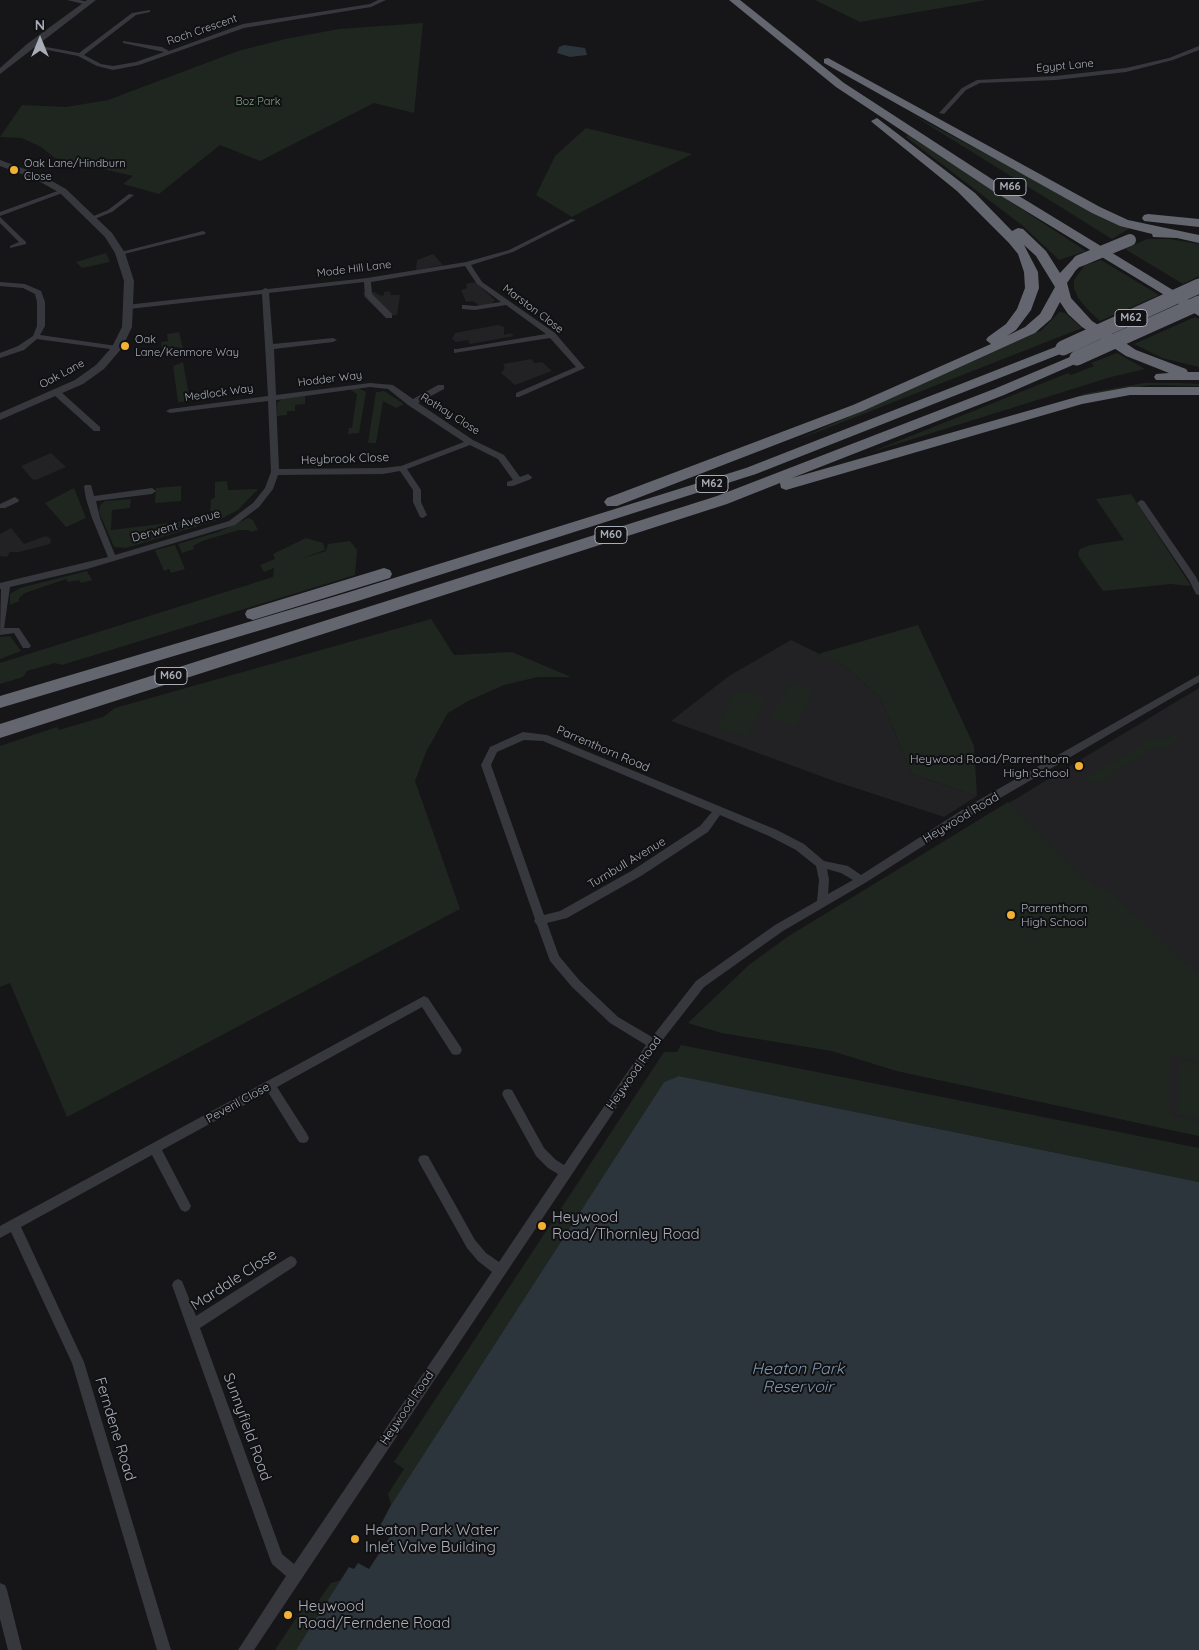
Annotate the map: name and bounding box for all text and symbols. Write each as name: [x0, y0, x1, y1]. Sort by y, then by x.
street label: Roch Crescent: [165, 12, 239, 48]
north arrow: [15, 15, 65, 65]
text: N: [35, 16, 45, 34]
street label: Egypt Lane: [1036, 57, 1094, 75]
park label: Boz Park: [235, 95, 281, 109]
place label: Oak Lane/Hindburn Close: [24, 157, 126, 183]
marker: Oak Lane/Hindburn Close: [8, 164, 20, 176]
road number: M66: [994, 178, 1026, 196]
street label: Mode Hill Lane: [316, 258, 392, 280]
street label: Marston Close: [500, 282, 566, 336]
road number: M62: [1115, 310, 1147, 326]
place label: Oak Lane/Kenmore Way: [135, 333, 239, 359]
marker: Oak Lane/Kenmore Way: [119, 340, 131, 352]
street label: Oak Lane: [37, 357, 87, 391]
street label: Hodder Way: [297, 369, 363, 389]
street label: Medlock Way: [184, 382, 254, 404]
street label: Rothay Close: [418, 391, 482, 437]
street label: Heybrook Close: [301, 450, 389, 468]
road number: M62: [696, 476, 728, 492]
street label: Derwent Avenue: [130, 506, 222, 546]
road number: M60: [595, 526, 627, 544]
road number: M60: [155, 668, 187, 684]
street label: Parrenthorn Road: [554, 723, 652, 775]
place label: Heywood Road/Parrenthorn High School: [910, 752, 1069, 780]
marker: Heywood Road/Parrenthorn High School: [1073, 760, 1085, 772]
street label: Heywood Road: [920, 790, 1002, 846]
street label: Turnbull Avenue: [586, 834, 668, 892]
place label: Parrenthorn High School: [1021, 901, 1088, 929]
marker: Parrenthorn High School: [1005, 909, 1017, 921]
street label: Heywood Road: [603, 1034, 665, 1112]
street label: Peveril Close: [204, 1080, 272, 1126]
place label: Heywood Road/Thornley Road: [552, 1208, 700, 1243]
marker: Heywood Road/Thornley Road: [536, 1220, 548, 1232]
street label: Mardale Close: [188, 1246, 280, 1314]
water label: Heaton Park Reservoir: [752, 1359, 844, 1397]
street label: Heywood Road: [377, 1368, 437, 1448]
street label: Sunnyfield Road: [219, 1371, 275, 1483]
street label: Ferndene Road: [91, 1375, 139, 1483]
place label: Heaton Park Water Inlet Valve Building: [365, 1521, 499, 1556]
marker: Heaton Park Water Inlet Valve Building: [349, 1533, 361, 1545]
place label: Heywood Road/Ferndene Road: [298, 1597, 450, 1632]
marker: Heywood Road/Ferndene Road: [282, 1609, 294, 1621]

